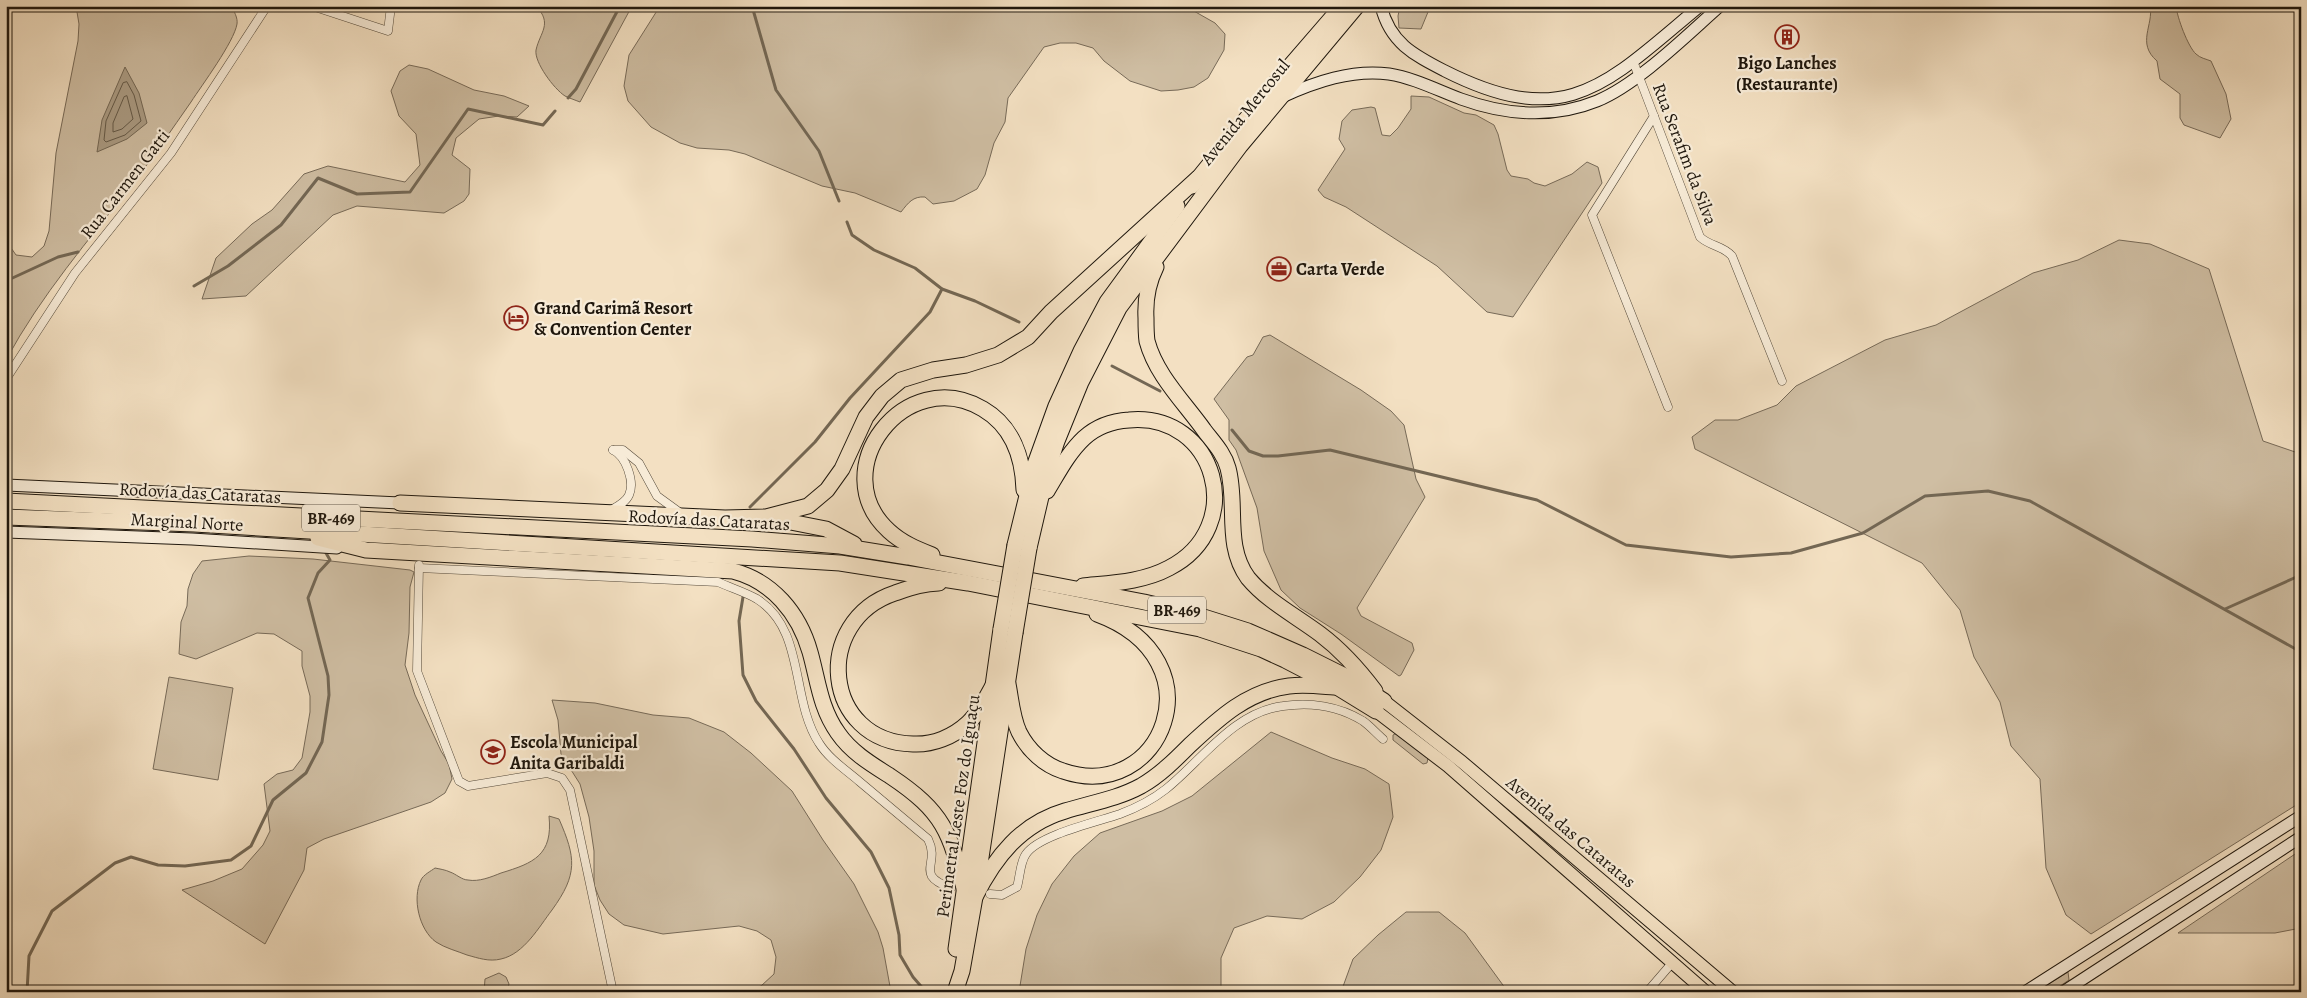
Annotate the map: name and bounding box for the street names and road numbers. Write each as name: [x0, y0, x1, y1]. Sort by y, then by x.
street label: Avenida Mercosul: [1194, 54, 1296, 171]
street label: Rua Serafim da Silva: [1647, 80, 1723, 229]
street label: Rua Carmen Gatti: [75, 124, 175, 244]
street label: Rodovía das Cataratas: [118, 477, 282, 509]
road number: BR-469: [302, 504, 360, 532]
street label: Rodovía das Cataratas: [627, 504, 791, 536]
street label: Marginal Norte: [130, 507, 244, 537]
road number: BR-469: [1148, 596, 1206, 624]
street label: Perimetral Leste Foz do Iguaçu: [930, 693, 986, 919]
street label: Avenida das Cataratas: [1500, 770, 1641, 893]

